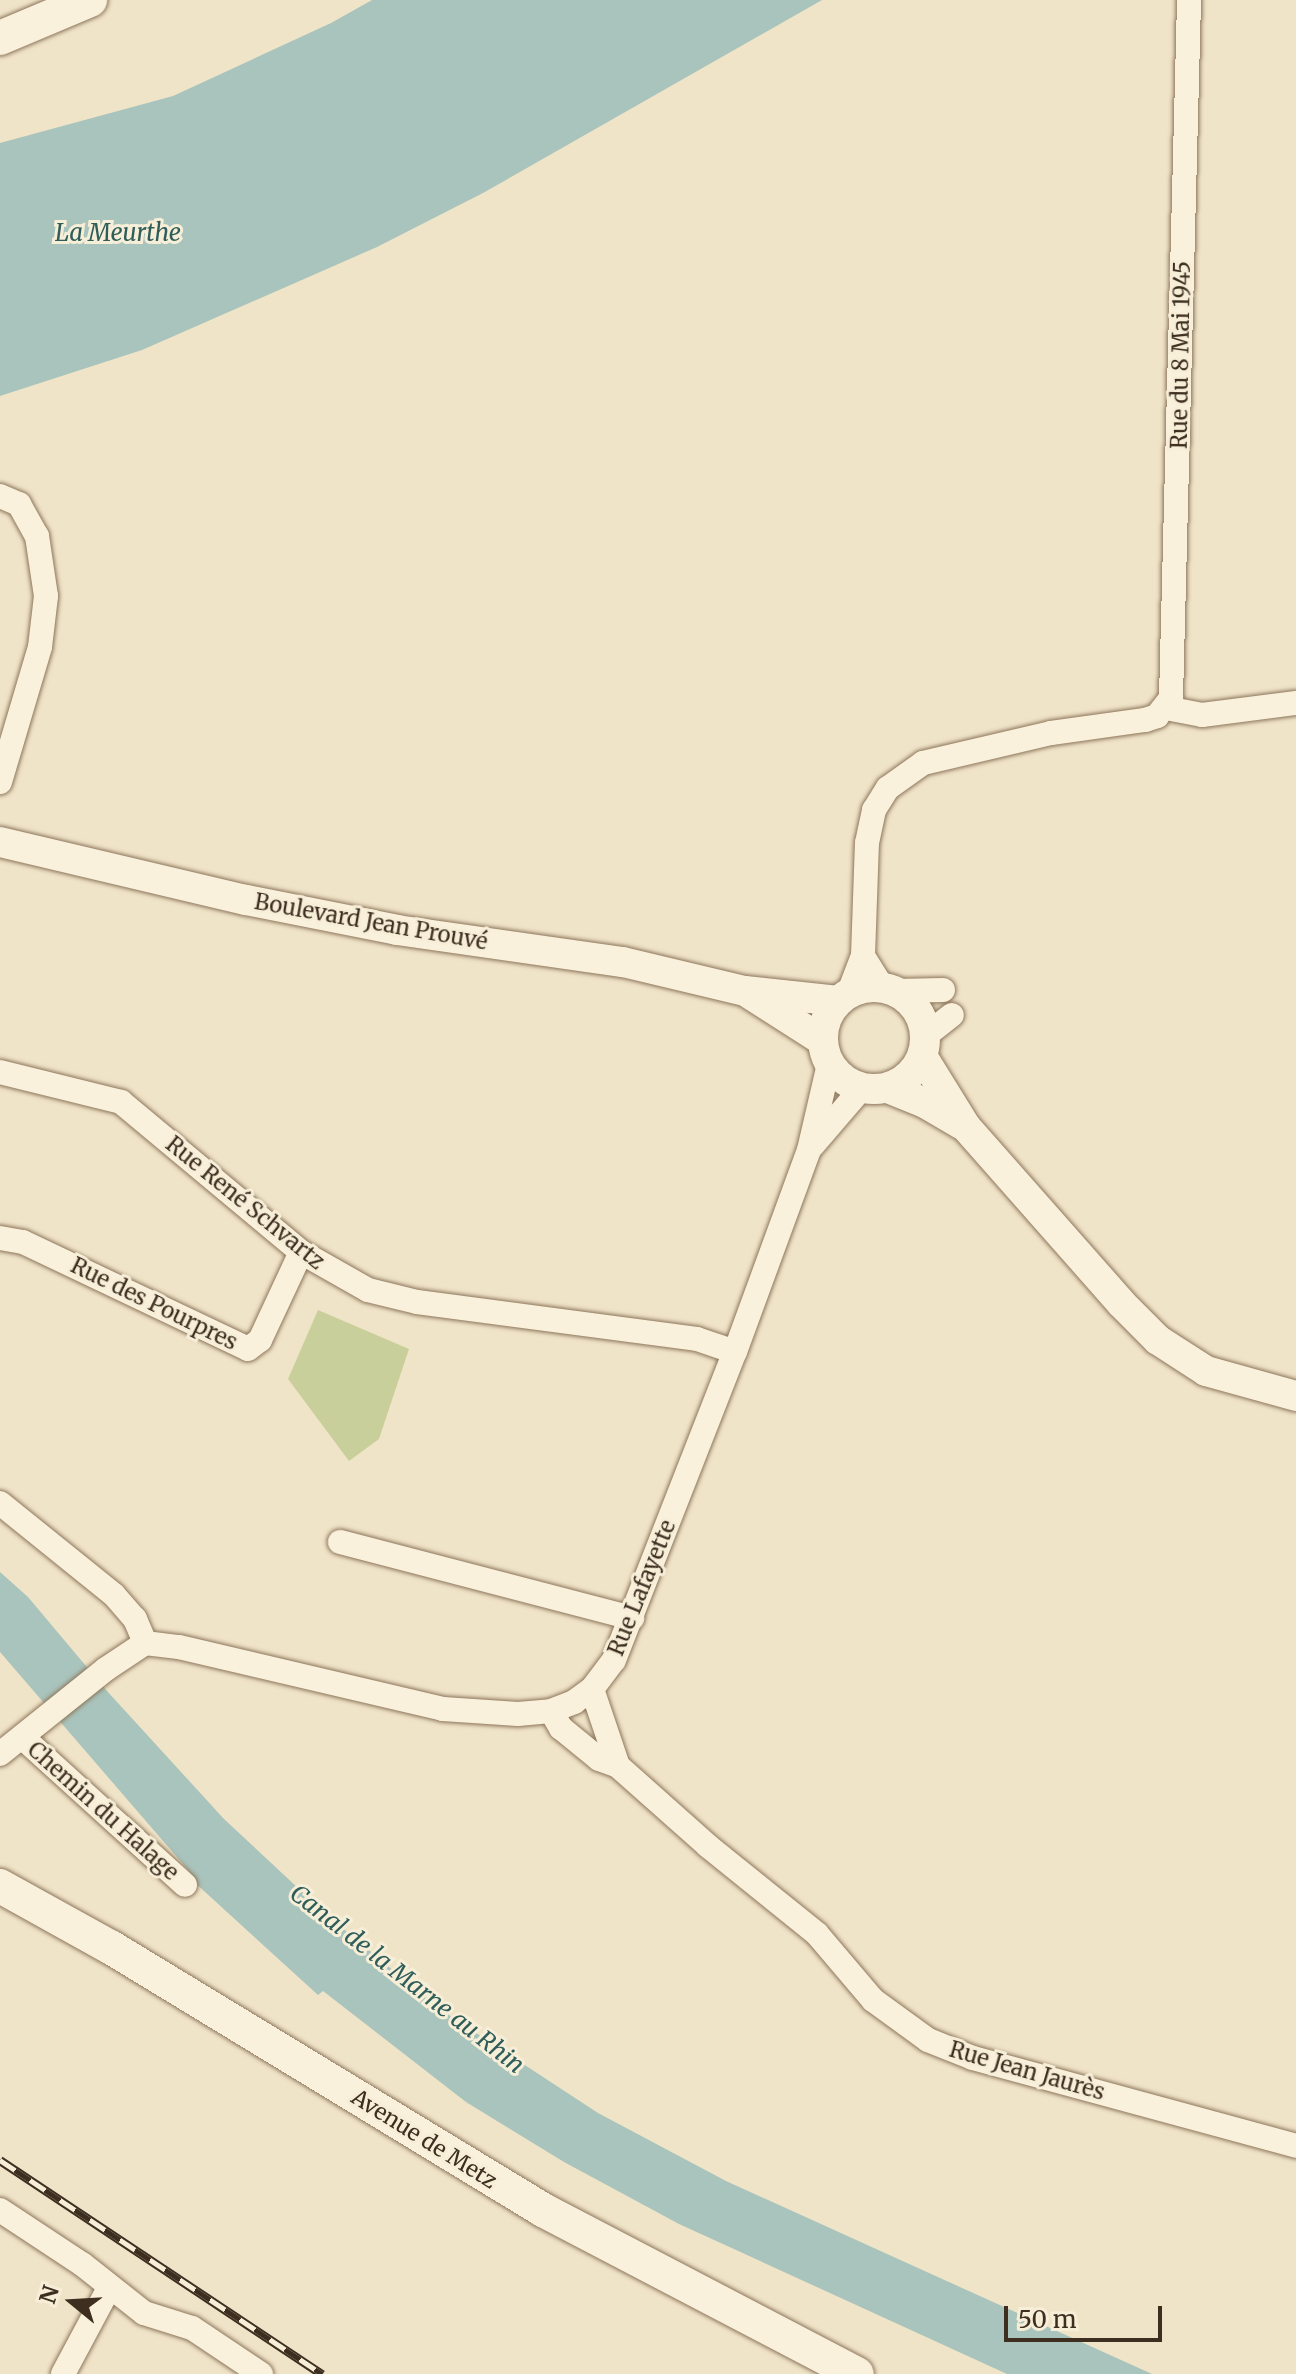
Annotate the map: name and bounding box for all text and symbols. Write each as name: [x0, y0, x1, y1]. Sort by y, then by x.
water label: La Meurthe: [55, 219, 181, 247]
street label: Rue du 8 Mai 1945: [1166, 261, 1196, 449]
street label: Boulevard Jean Prouvé: [252, 888, 490, 956]
street label: Rue René Schvartz: [160, 1131, 330, 1275]
street label: Rue des Pourpres: [66, 1252, 242, 1356]
street label: Rue Lafayette: [603, 1516, 681, 1660]
street label: Chemin du Halage: [22, 1736, 184, 1886]
water label: Canal de la Marne au Rhin: [284, 1879, 530, 2079]
street label: Rue Jean Jaurès: [946, 2036, 1108, 2106]
street label: Avenue de Metz: [347, 2084, 501, 2194]
north arrow: [32, 2262, 112, 2342]
text: N: [33, 2282, 65, 2307]
scale bar: [1008, 2290, 1166, 2340]
text: 50 m: [1018, 2304, 1077, 2335]

